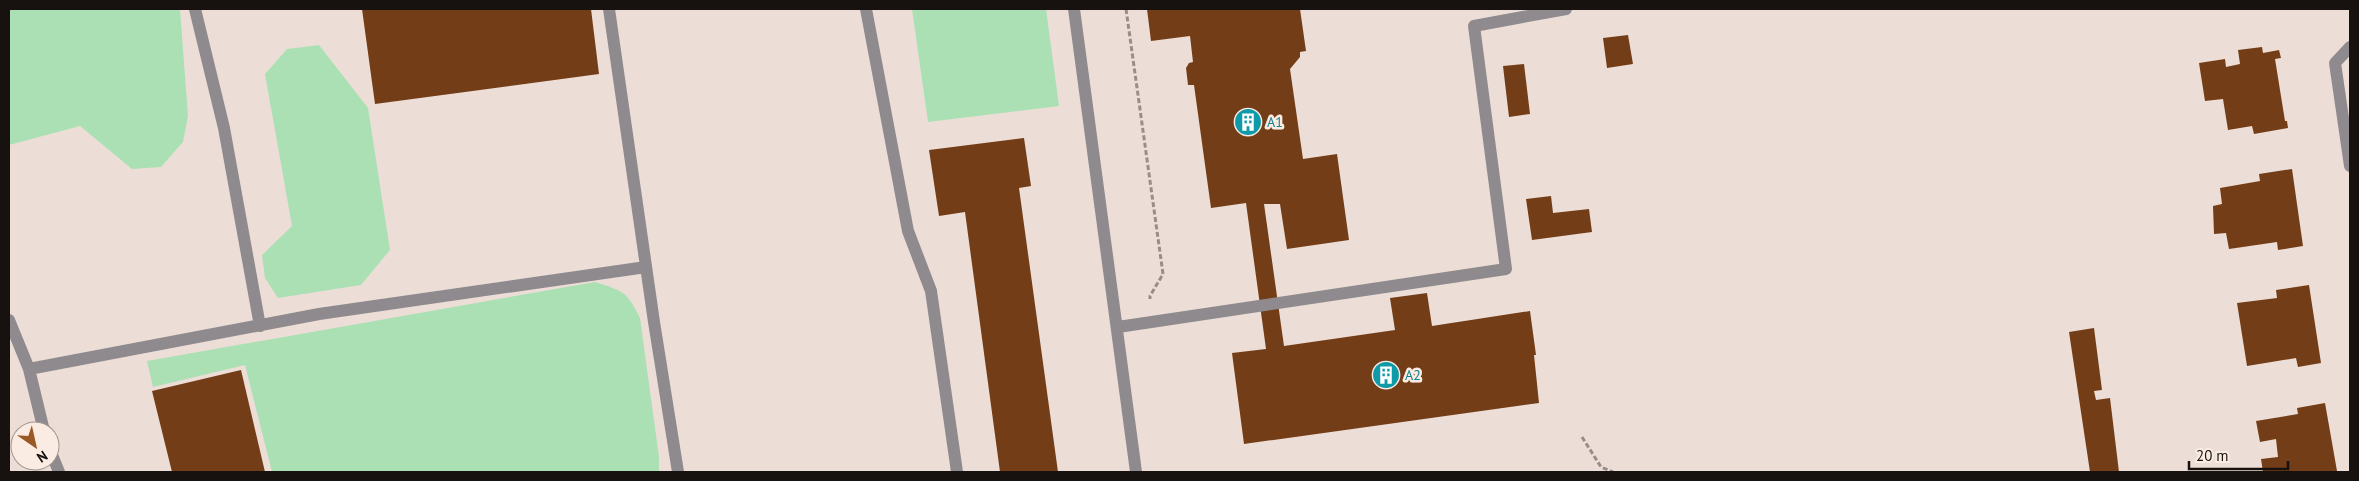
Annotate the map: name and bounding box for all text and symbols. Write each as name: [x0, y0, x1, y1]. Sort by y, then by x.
building icon: A1: [1233, 107, 1263, 137]
place label: A1: [1267, 113, 1283, 131]
building icon: A2: [1371, 360, 1401, 390]
place label: A2: [1405, 366, 1421, 384]
north arrow: [10, 421, 60, 471]
scale bar: [2189, 438, 2288, 470]
text: 20 m: [2196, 446, 2229, 465]
text: N: [33, 447, 51, 467]

